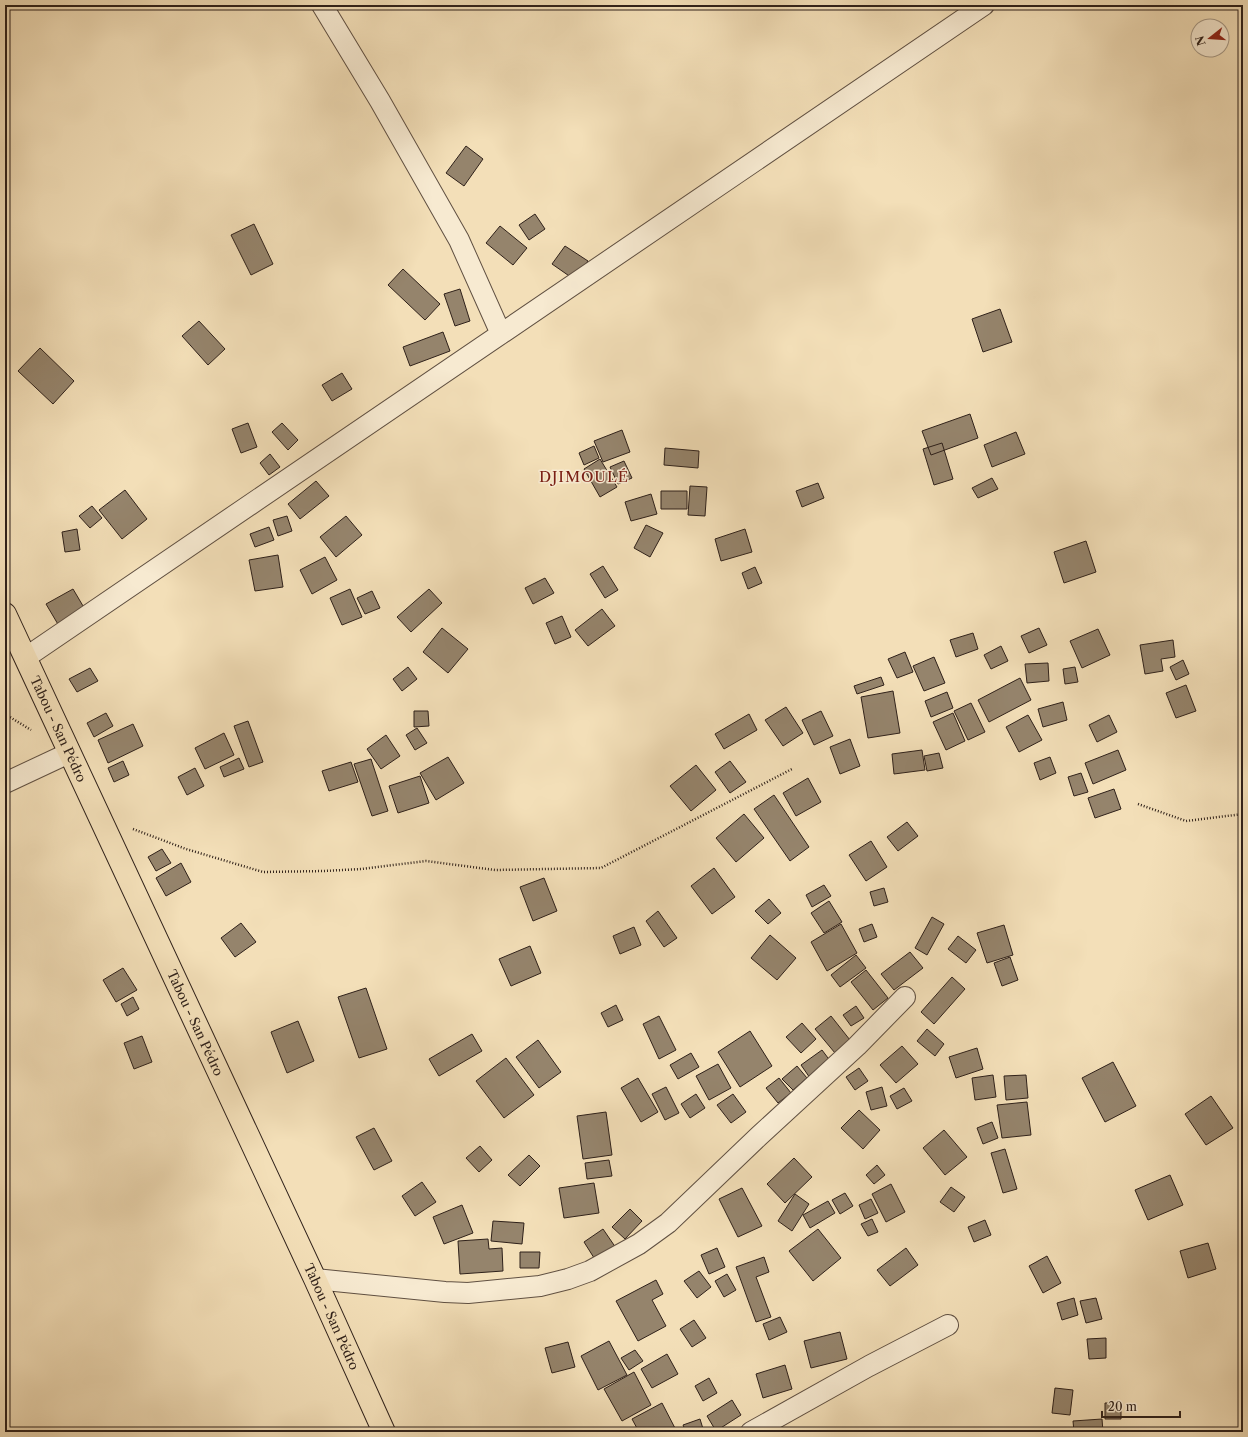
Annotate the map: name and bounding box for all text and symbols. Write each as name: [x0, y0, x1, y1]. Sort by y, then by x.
north arrow: [1190, 18, 1230, 58]
text: N: [1192, 34, 1209, 48]
district label: DJIMOULÉ: [539, 467, 629, 486]
street label: Tabou - San Pédro: [27, 674, 90, 785]
street label: Tabou - San Pédro: [164, 967, 227, 1078]
street label: Tabou - San Pédro: [301, 1261, 363, 1372]
scale bar: [1102, 1393, 1180, 1419]
text: 20 m: [1108, 1399, 1137, 1414]

